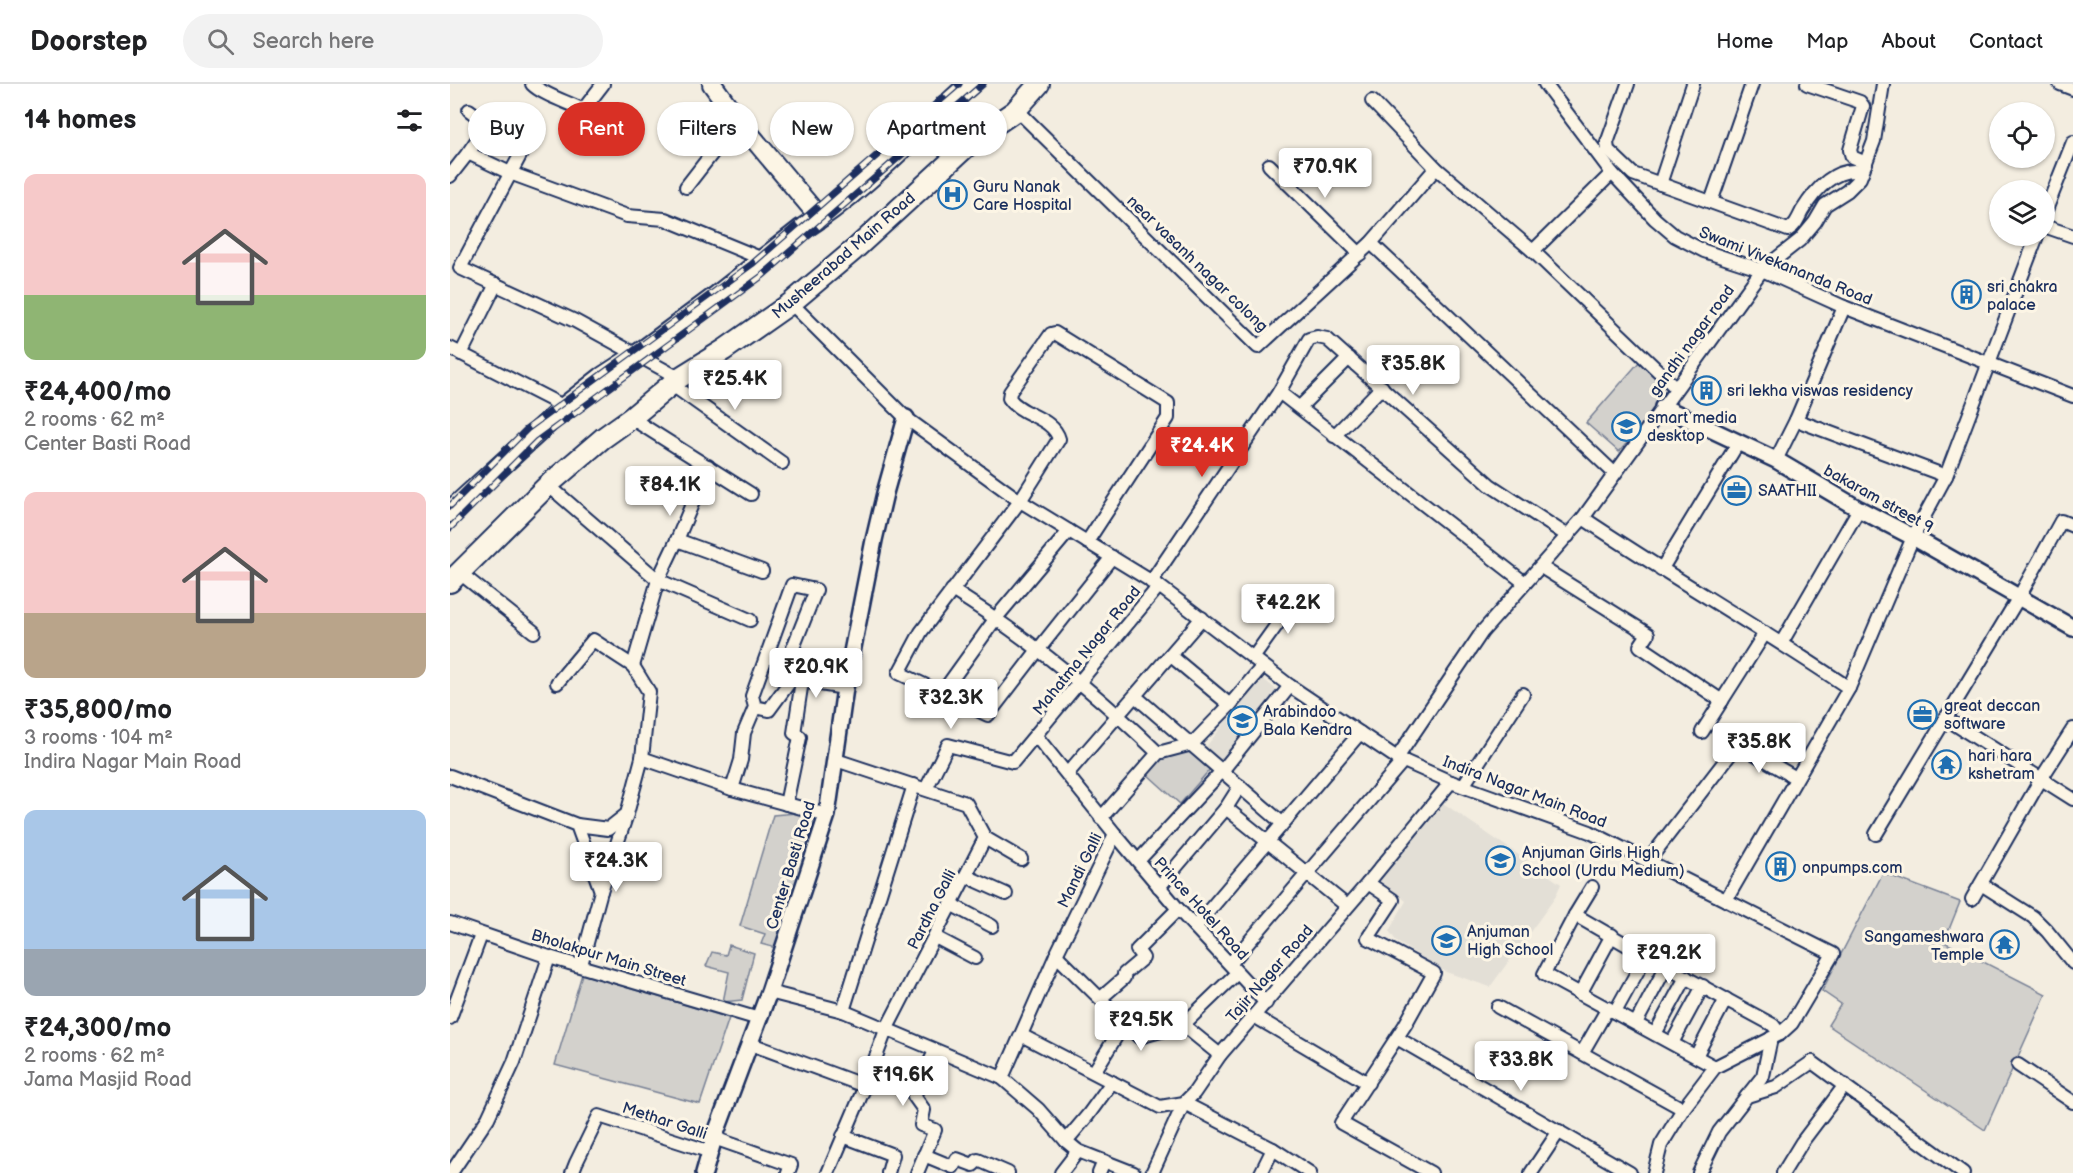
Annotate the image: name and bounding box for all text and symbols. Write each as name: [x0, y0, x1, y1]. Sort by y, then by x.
search box: [183, 14, 603, 68]
text: Doorstep: [30, 25, 147, 58]
icon: search: [204, 25, 237, 58]
text: Search here: [252, 28, 374, 55]
text: Home: [1716, 29, 1773, 54]
text: Map: [1806, 29, 1848, 54]
text: About: [1881, 29, 1936, 54]
text: Contact: [1969, 29, 2043, 54]
chip: Buy: [468, 102, 546, 156]
chip: Rent: [558, 102, 645, 156]
chip: Filters: [657, 102, 758, 156]
chip: New: [770, 102, 854, 156]
chip: Apartment: [866, 102, 1007, 156]
map controls: [1989, 102, 2055, 246]
button: locate: [1989, 102, 2055, 168]
icon: filters: [393, 104, 426, 137]
text: 14 homes: [24, 105, 136, 136]
pin: ₹70.9K: [1276, 148, 1374, 199]
text: ₹70.9K: [1293, 155, 1357, 179]
place label: Guru Nanak Care Hospital: [973, 178, 1071, 215]
hospital icon: Guru Nanak Care Hospital: [936, 179, 968, 211]
button: layers: [1989, 180, 2055, 246]
street label: Musheerabad Main Road: [769, 189, 919, 323]
street label: near vasanh nagar colong: [1123, 192, 1271, 336]
icon: home: [171, 213, 279, 321]
street label: Swami Vivekananda Road: [1696, 223, 1875, 310]
place label: sri chakra palace: [1987, 278, 2058, 315]
building icon: sri chakra palace: [1950, 279, 1982, 311]
street label: gandhi nagar road: [1646, 282, 1739, 400]
pin: ₹35.8K: [1364, 345, 1462, 396]
text: ₹35.8K: [1381, 352, 1445, 376]
pin: ₹25.4K: [686, 360, 784, 411]
text: ₹25.4K: [703, 367, 767, 391]
building icon: sri lekha viswas residency: [1690, 374, 1722, 406]
text: ₹24,400/mo: [24, 377, 171, 408]
place label: sri lekha viswas residency: [1727, 382, 1914, 401]
text: 2 rooms · 62 m²: [24, 408, 165, 432]
place label: smart media desktop: [1647, 409, 1737, 446]
school or university icon: smart media desktop: [1610, 410, 1642, 442]
pin: ₹24.4K: [1153, 427, 1251, 478]
text: Center Basti Road: [24, 432, 191, 456]
text: ₹24.4K: [1170, 434, 1234, 458]
street label: bakaram street 9: [1820, 461, 1936, 537]
pin: ₹84.1K: [621, 466, 719, 517]
text: ₹84.1K: [639, 473, 701, 497]
office icon: SAATHII: [1721, 474, 1753, 506]
place label: SAATHII: [1758, 482, 1817, 501]
icon: home: [171, 531, 279, 639]
street label: Mahatma Nagar Road: [1029, 583, 1145, 719]
pin: ₹42.2K: [1239, 584, 1337, 635]
text: ₹42.2K: [1255, 591, 1321, 615]
pin: ₹20.9K: [767, 648, 865, 699]
text: ₹20.9K: [783, 655, 849, 679]
pin: ₹32.3K: [902, 679, 1000, 730]
text: ₹32.3K: [919, 686, 983, 710]
text: ₹35,800/mo: [24, 695, 172, 726]
place label: great deccan software: [1944, 697, 2040, 734]
office icon: great deccan software: [1907, 698, 1939, 730]
place label: Arabindoo Bala Kendra: [1263, 703, 1352, 740]
school or university icon: Arabindoo Bala Kendra: [1226, 704, 1258, 736]
pin: ₹35.8K: [1710, 723, 1808, 774]
text: 3 rooms · 104 m²: [24, 726, 173, 750]
text: ₹35.8K: [1727, 730, 1791, 754]
place label: hari hara kshetram: [1968, 747, 2035, 784]
temple icon: hari hara kshetram: [1931, 748, 1963, 780]
text: Indira Nagar Main Road: [24, 750, 241, 774]
street label: Indira Nagar Main Road: [1440, 752, 1609, 832]
street label: Center Basti Road: [763, 799, 820, 932]
street label: Mandi Galli: [1054, 830, 1107, 911]
pin: ₹24.3K: [567, 842, 665, 893]
place label: Anjuman Girls High School (Urdu Medium): [1522, 844, 1685, 881]
school or university icon: Anjuman Girls High School (Urdu Medium): [1485, 845, 1517, 877]
icon: home: [171, 849, 279, 957]
text: ₹24.3K: [584, 849, 648, 873]
building icon: onpumps.com: [1765, 851, 1797, 883]
street label: Prince Hotel Road: [1150, 854, 1252, 964]
place label: onpumps.com: [1802, 859, 1903, 878]
street label: Pardha Galli: [904, 866, 961, 953]
street label: Tajir Nagar Road: [1223, 921, 1318, 1027]
place label: Anjuman High School: [1467, 923, 1553, 960]
school or university icon: Anjuman High School: [1430, 924, 1462, 956]
street label: Bholakpur Main Street: [529, 926, 688, 991]
place label: Sangameshwara Temple: [1864, 928, 1985, 965]
temple icon: Sangameshwara Temple: [1989, 929, 2021, 961]
pin: ₹29.2K: [1620, 934, 1718, 985]
text: ₹29.2K: [1636, 941, 1702, 965]
pin: ₹29.5K: [1092, 1001, 1190, 1052]
text: ₹29.5K: [1109, 1008, 1173, 1032]
text: ₹24,300/mo: [24, 1013, 171, 1044]
pin: ₹33.8K: [1472, 1041, 1570, 1092]
text: 2 rooms · 62 m²: [24, 1044, 165, 1068]
text: ₹33.8K: [1489, 1048, 1553, 1072]
pin: ₹19.6K: [854, 1056, 952, 1107]
text: ₹19.6K: [872, 1063, 934, 1087]
text: Jama Masjid Road: [24, 1068, 192, 1092]
street label: Methar Galli: [620, 1099, 709, 1144]

